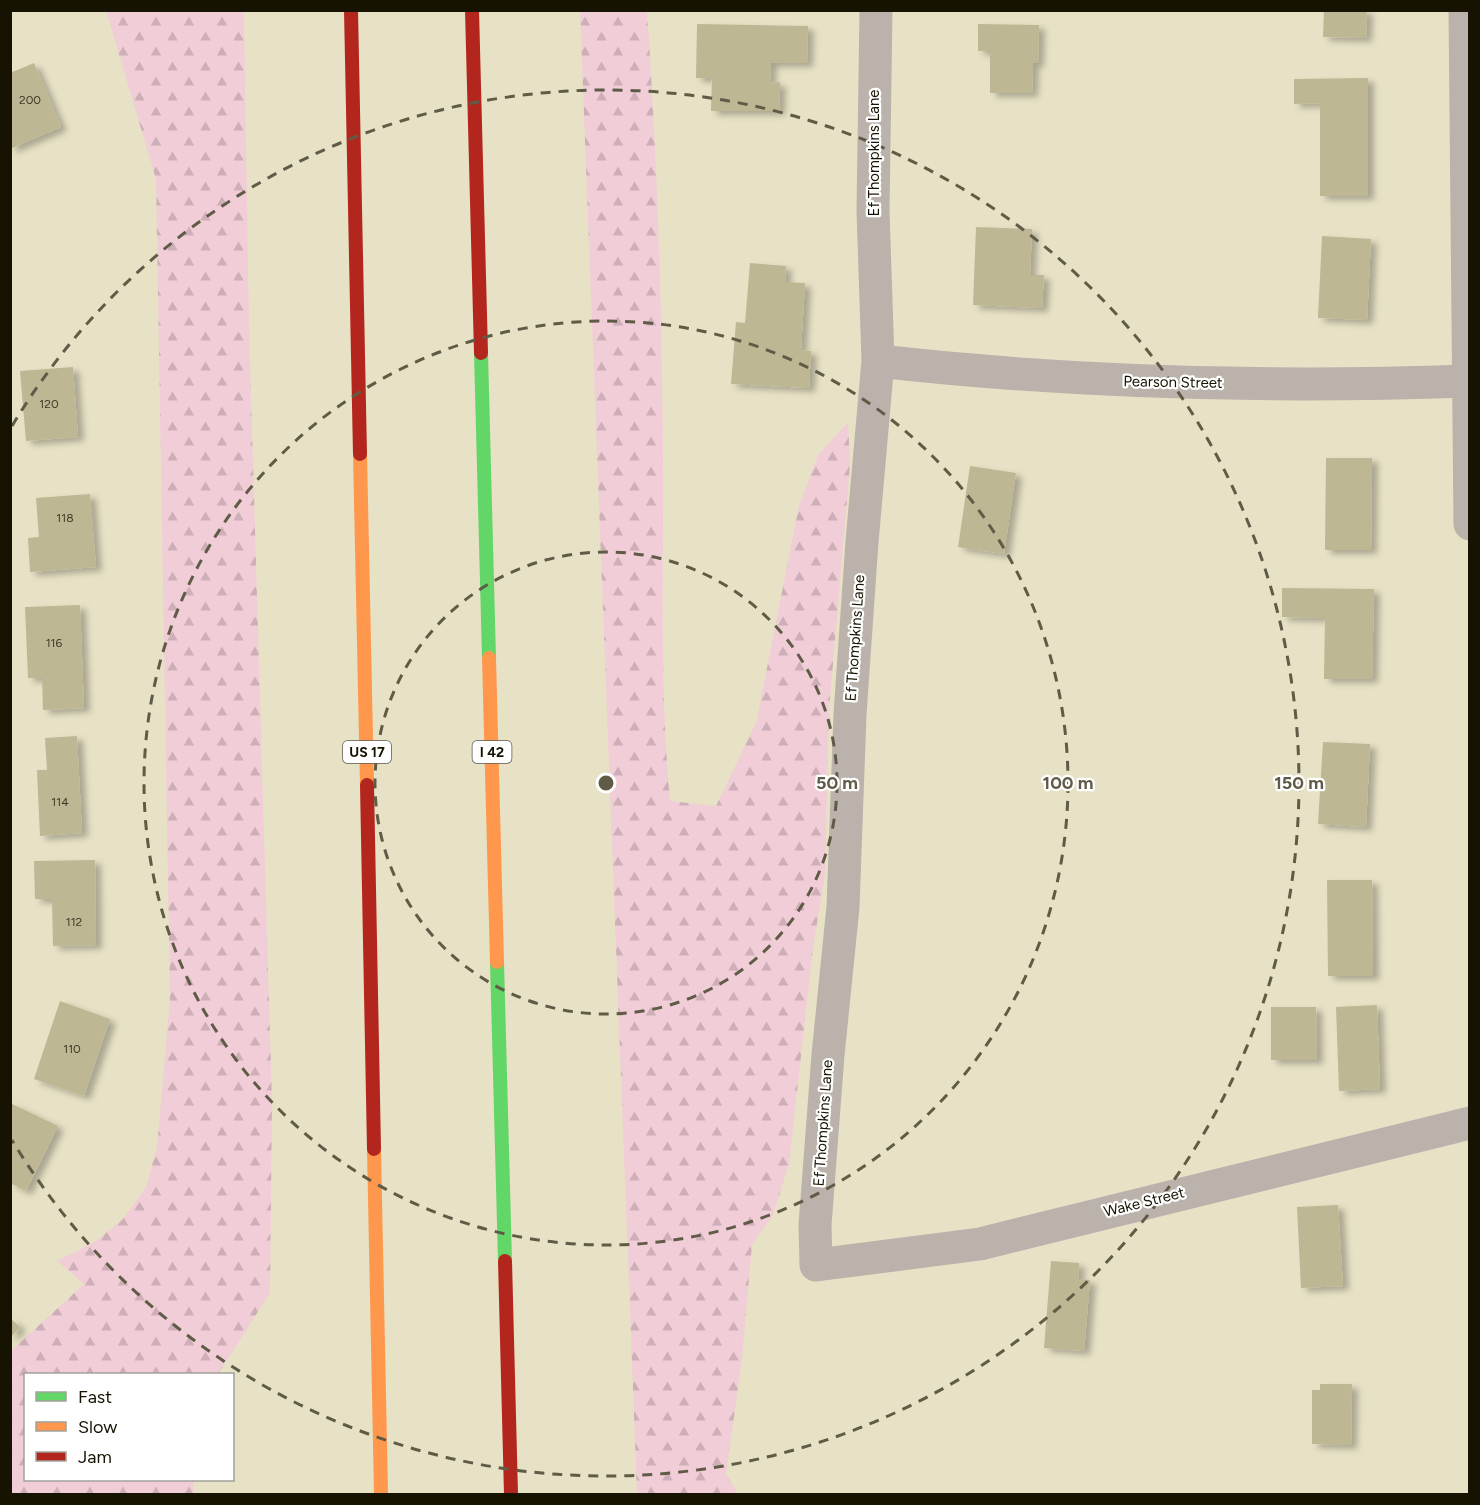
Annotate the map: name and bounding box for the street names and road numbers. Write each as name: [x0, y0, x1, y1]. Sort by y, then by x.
street label: Ef Thompkins Lane: [865, 90, 883, 216]
street label: Pearson Street: [1123, 372, 1223, 392]
street label: Ef Thompkins Lane: [842, 574, 868, 702]
road number: US 17: [343, 741, 391, 763]
road number: I 42: [472, 741, 512, 763]
street label: Ef Thompkins Lane: [810, 1059, 836, 1187]
street label: Wake Street: [1102, 1183, 1186, 1221]

